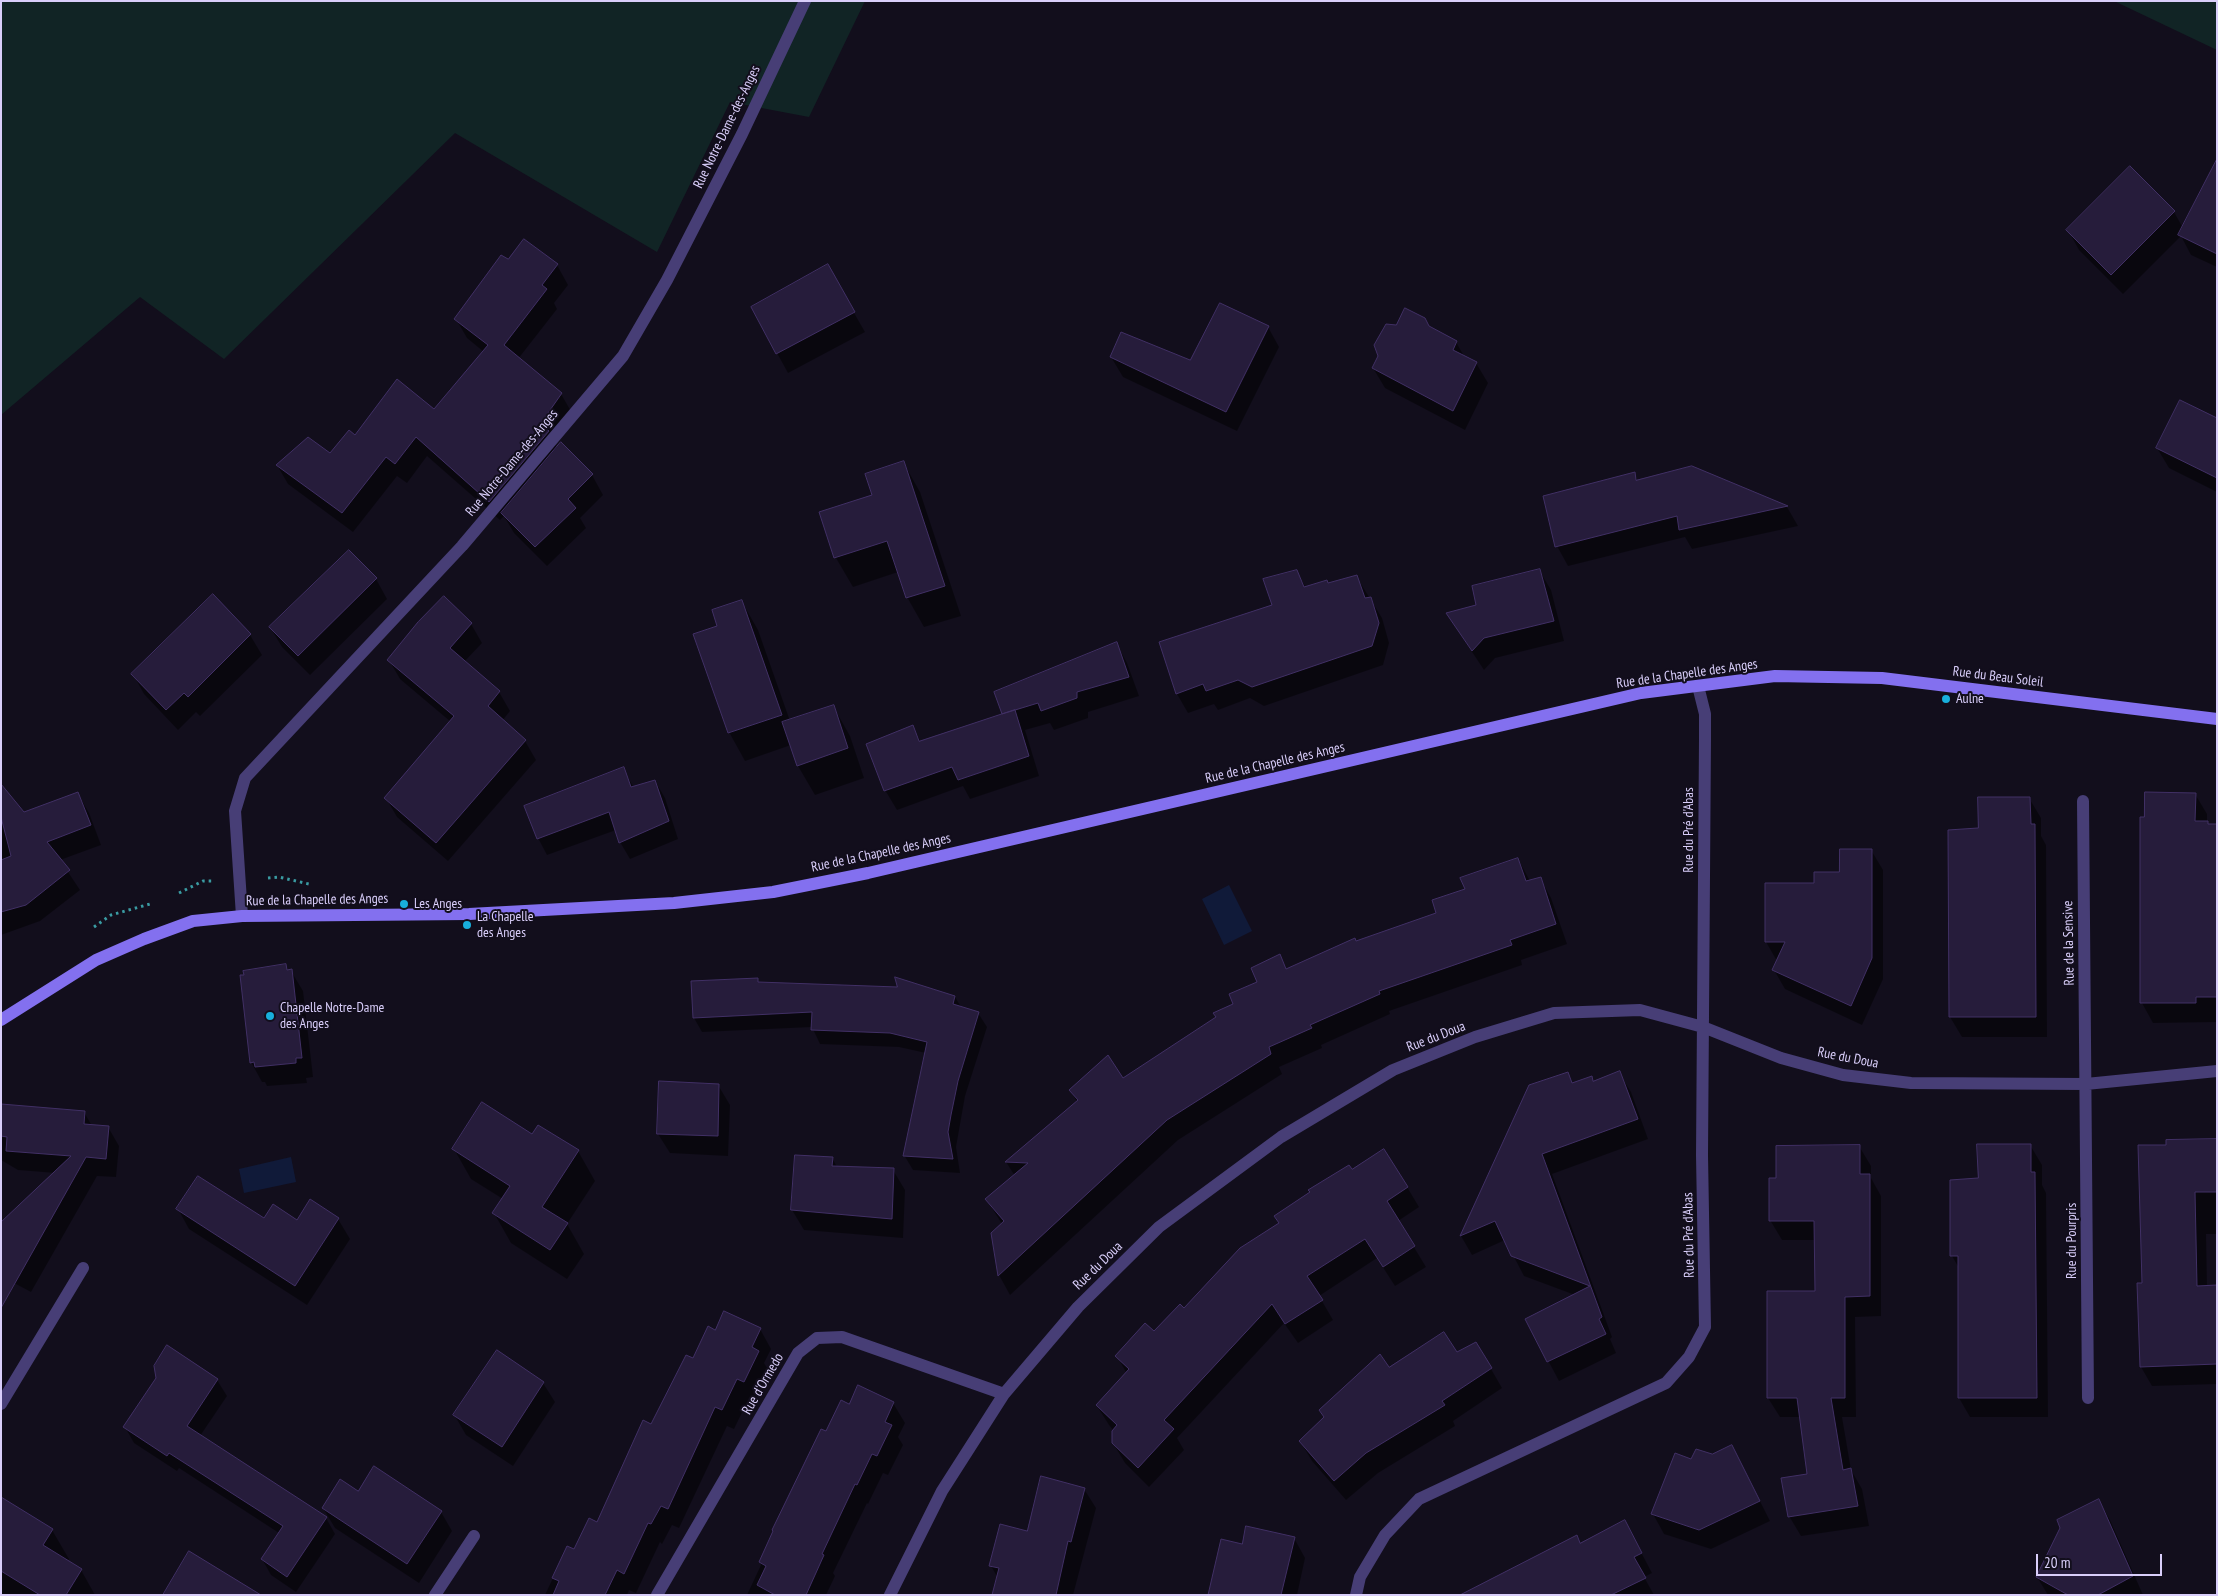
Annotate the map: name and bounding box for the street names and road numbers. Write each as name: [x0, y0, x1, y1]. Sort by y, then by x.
street label: Rue Notre-Dame-des-Anges: [690, 63, 764, 191]
street label: Rue Notre-Dame-des-Anges: [462, 406, 562, 520]
street label: Rue de la Chapelle des Anges: [1615, 656, 1759, 692]
street label: Rue du Beau Soleil: [1952, 663, 2044, 691]
street label: Rue de la Chapelle des Anges: [1204, 739, 1346, 787]
street label: Rue du Pré d'Abas: [1681, 787, 1697, 873]
street label: Rue de la Chapelle des Anges: [810, 830, 952, 876]
street label: Rue de la Chapelle des Anges: [246, 890, 388, 910]
street label: Rue de la Sensive: [2060, 900, 2078, 986]
street label: Rue du Doua: [1404, 1018, 1468, 1056]
street label: Rue du Doua: [1816, 1044, 1880, 1072]
street label: Rue du Pré d'Abas: [1680, 1192, 1698, 1278]
street label: Rue du Pourpris: [2064, 1203, 2080, 1279]
street label: Rue du Doua: [1070, 1239, 1126, 1293]
street label: Rue d'Ormedo: [739, 1350, 787, 1418]

